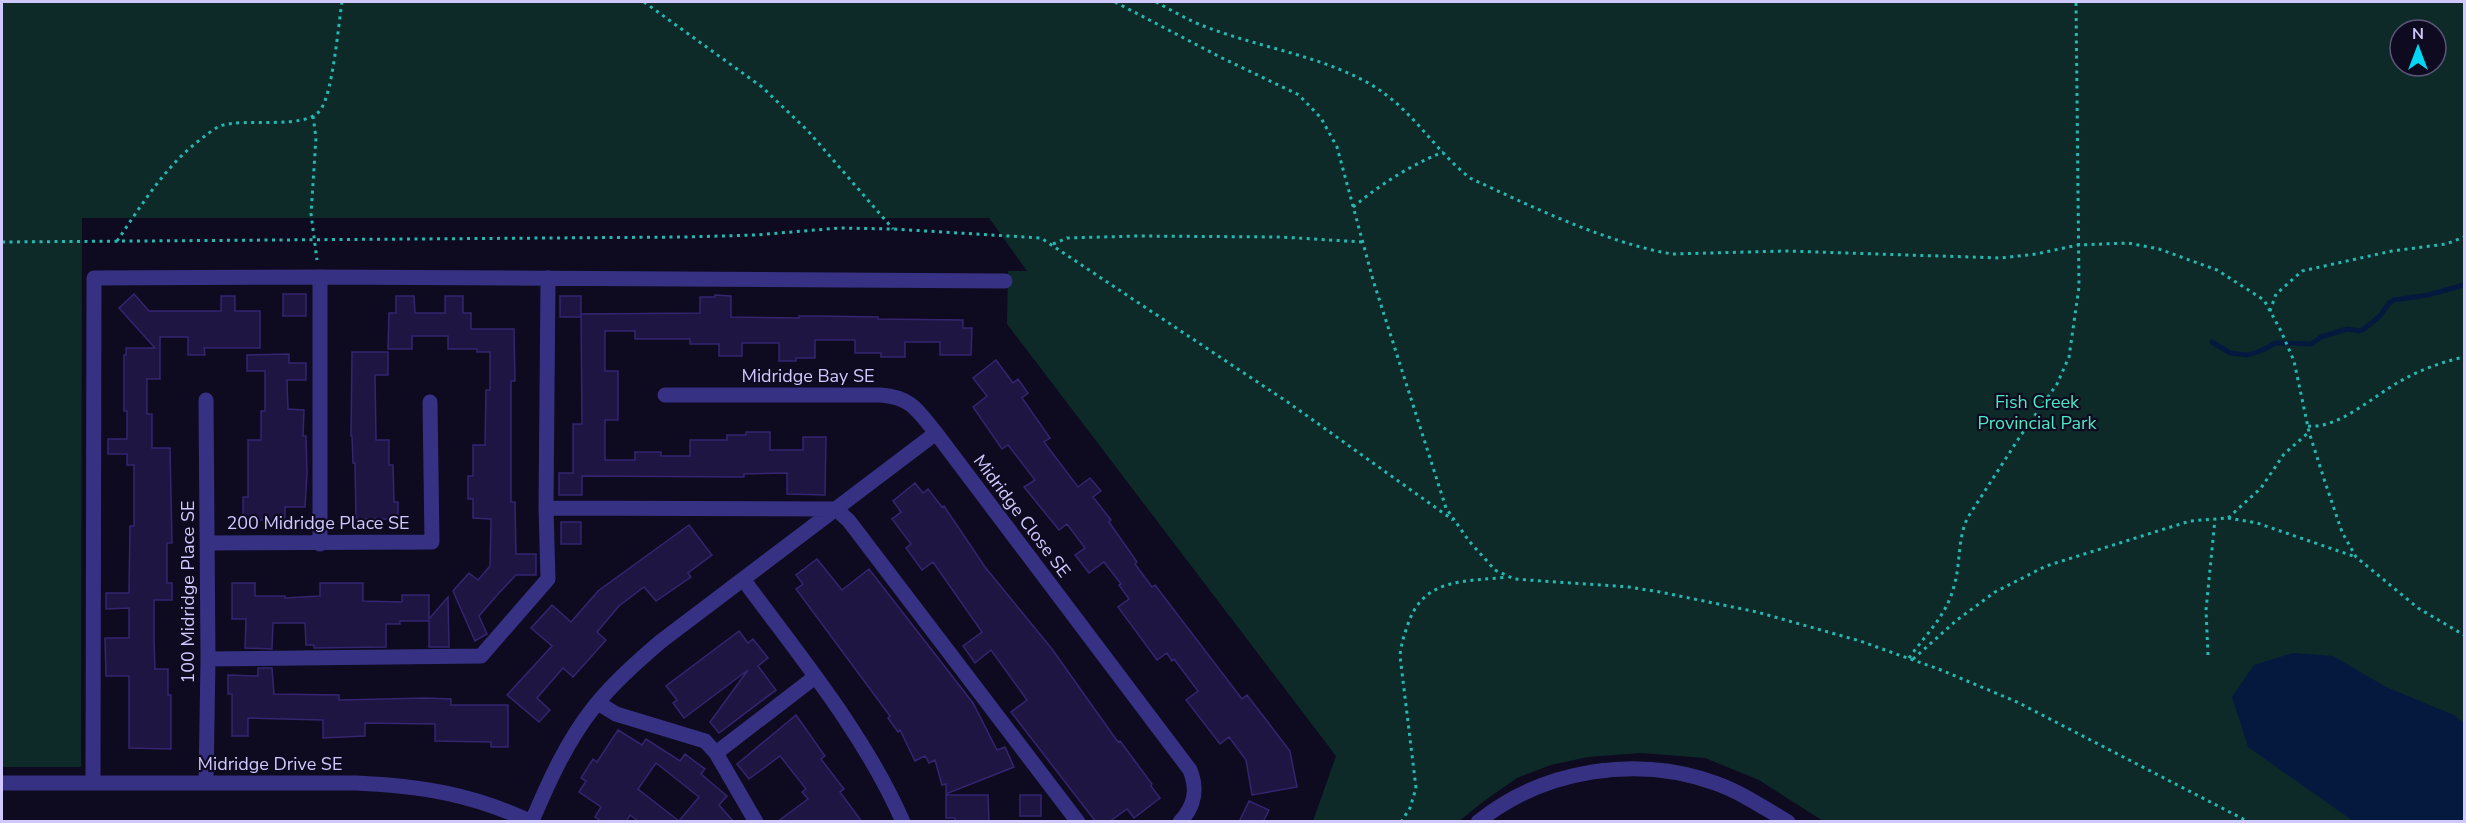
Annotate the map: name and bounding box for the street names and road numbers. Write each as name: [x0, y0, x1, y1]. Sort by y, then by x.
street label: Midridge Bay SE: [742, 364, 874, 388]
street label: Midridge Close SE: [968, 450, 1076, 582]
street label: 100 Midridge Place SE: [176, 500, 200, 684]
street label: 200 Midridge Place SE: [226, 511, 410, 535]
street label: Midridge Drive SE: [198, 752, 342, 776]

